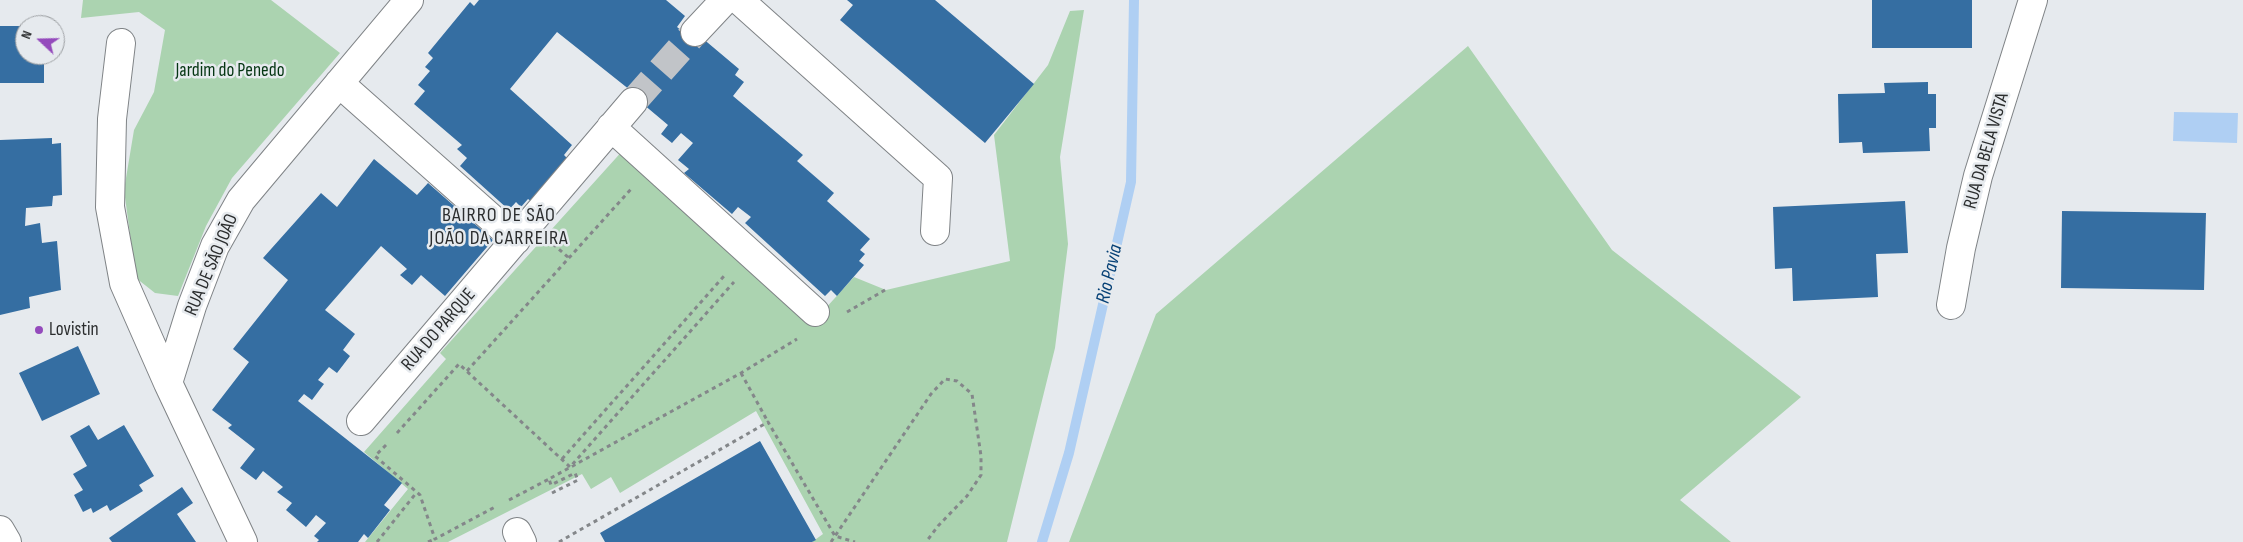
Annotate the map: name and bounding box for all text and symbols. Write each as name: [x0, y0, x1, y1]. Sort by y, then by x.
north arrow: [15, 15, 65, 65]
text: N: [17, 28, 36, 41]
park label: Jardim do Penedo: [175, 60, 285, 82]
street label: RUA DA BELA VISTA: [1960, 90, 2014, 212]
district label: BAIRRO DE SÃO JOÃO DA CARREIRA: [427, 204, 571, 251]
street label: RUA DE SÃO JOÃO: [180, 211, 244, 319]
water label: Rio Pavia: [1092, 242, 1128, 306]
street label: RUA DO PARQUE: [397, 284, 481, 376]
place label: Lovistin: [49, 319, 99, 341]
marker: Lovistin: [33, 324, 45, 336]

